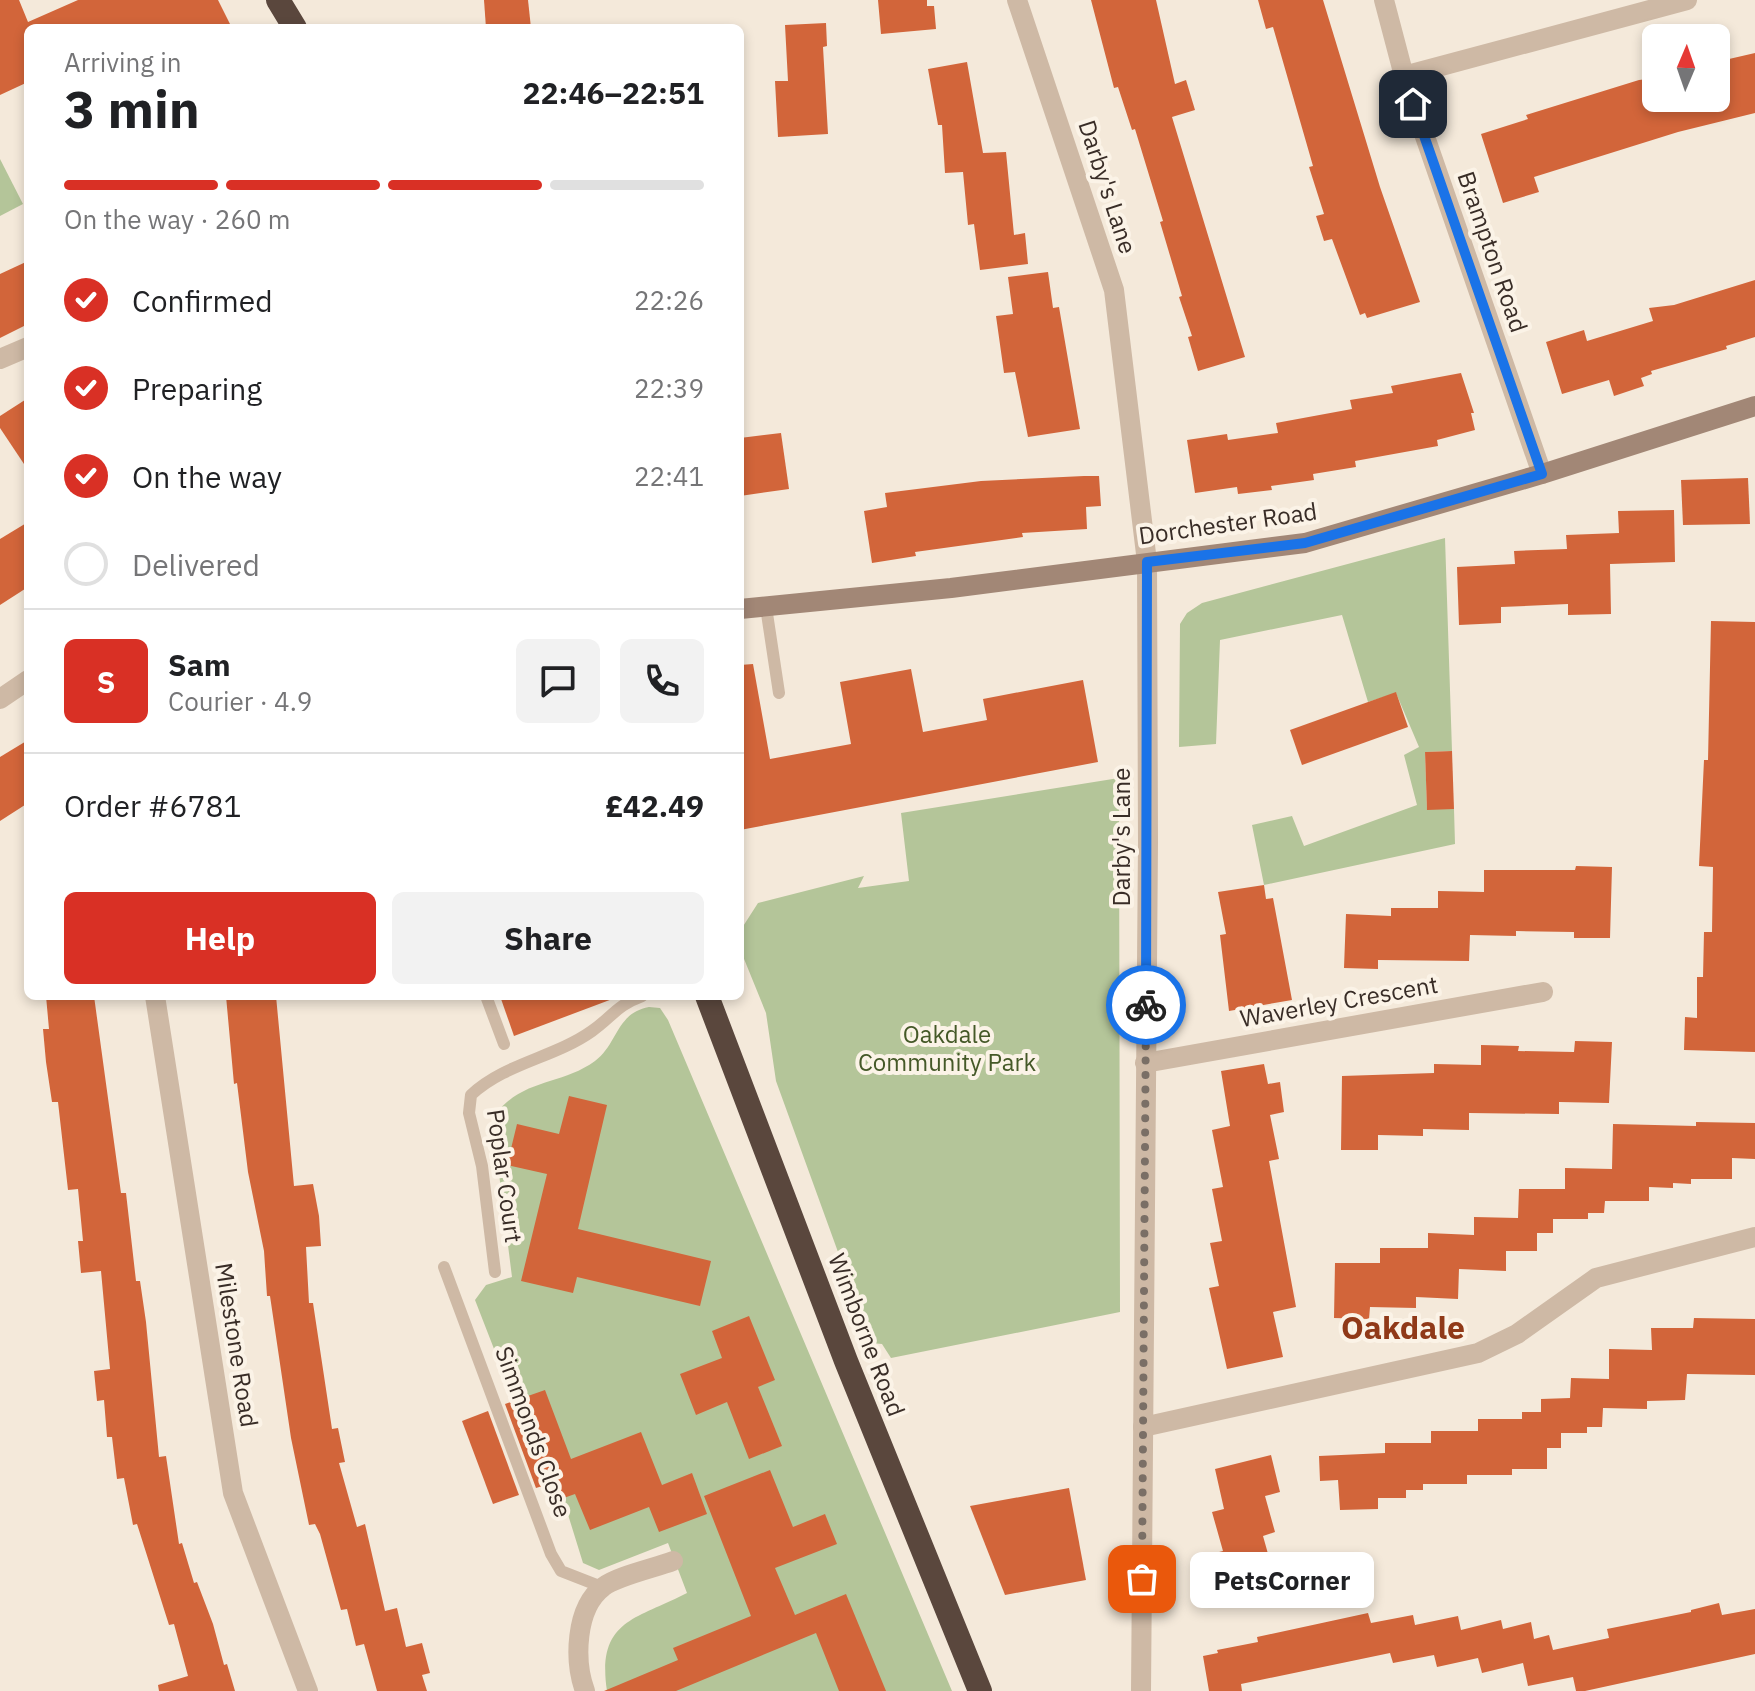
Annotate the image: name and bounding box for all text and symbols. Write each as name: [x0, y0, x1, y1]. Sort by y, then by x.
north arrow: [1642, 24, 1730, 112]
map controls: [1642, 24, 1730, 112]
text: Arriving in: [64, 45, 181, 79]
pin: [1379, 70, 1447, 138]
text: 22:46–22:51: [523, 73, 704, 112]
text: 3 min: [64, 75, 200, 142]
icon: home: [1391, 82, 1435, 126]
street label: Darby's Lane: [1071, 116, 1145, 258]
street label: Brampton Road: [1450, 167, 1535, 336]
text: On the way · 260 m: [64, 202, 290, 236]
icon: check: [64, 278, 108, 322]
text: Confirmed: [132, 281, 273, 320]
text: 22:26: [634, 283, 704, 317]
icon: check: [64, 366, 108, 410]
text: Preparing: [132, 369, 262, 408]
text: 22:39: [634, 371, 704, 405]
icon: check: [64, 454, 108, 498]
text: On the way: [132, 457, 282, 496]
text: 22:41: [634, 459, 704, 493]
street label: Dorchester Road: [1137, 495, 1319, 551]
text: Delivered: [132, 545, 260, 584]
button: chat: [516, 639, 600, 723]
button: phone: [620, 639, 704, 723]
text: Sam: [168, 645, 231, 684]
text: S: [97, 662, 115, 701]
text: Courier · 4.9: [168, 684, 312, 718]
street label: Darby's Lane: [1105, 768, 1137, 906]
text: Order #6781: [64, 786, 241, 825]
text: £42.49: [605, 786, 704, 825]
button: Help: [64, 892, 376, 984]
button: Share: [392, 892, 704, 984]
courier: [1106, 965, 1186, 1045]
street label: Waverley Crescent: [1237, 968, 1440, 1034]
icon: bike: [1124, 983, 1168, 1027]
park label: Oakdale Community Park: [858, 1018, 1036, 1078]
street label: Poplar Court: [480, 1107, 530, 1245]
street label: Wimborne Road: [821, 1249, 913, 1421]
street label: Milestone Road: [208, 1260, 266, 1429]
district label: Oakdale: [1341, 1306, 1465, 1348]
street label: Simmonds Close: [488, 1342, 580, 1522]
pin: [1108, 1545, 1176, 1613]
callout: PetsCorner: [1190, 1551, 1374, 1607]
icon: bag: [1120, 1557, 1164, 1601]
text: PetsCorner: [1214, 1563, 1350, 1597]

